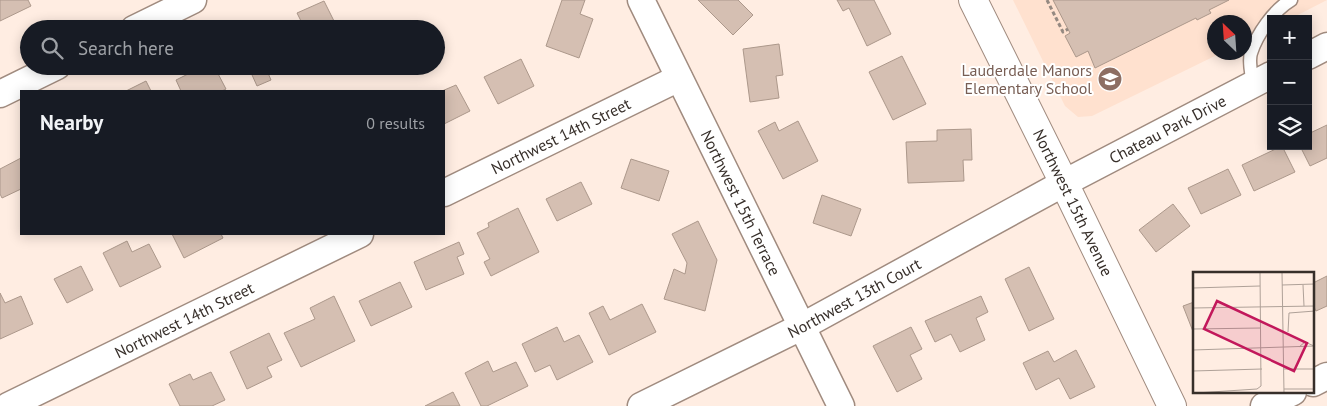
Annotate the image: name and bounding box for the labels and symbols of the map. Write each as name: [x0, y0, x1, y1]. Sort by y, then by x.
north arrow: [1207, 15, 1252, 60]
place label: Lauderdale Manors Elementary School: [962, 60, 1092, 98]
school or university icon: Lauderdale Manors Elementary School: [1097, 66, 1123, 92]
street label: Chateau Park Drive: [1106, 90, 1229, 168]
street label: Northwest 14th Street: [488, 93, 634, 178]
street label: Northwest 15th Avenue: [1029, 126, 1118, 279]
street label: Northwest 15th Terrace: [697, 127, 785, 279]
street label: Northwest 13th Court: [784, 253, 925, 342]
inset map: [1193, 272, 1314, 394]
street label: Northwest 14th Street: [111, 277, 258, 362]

